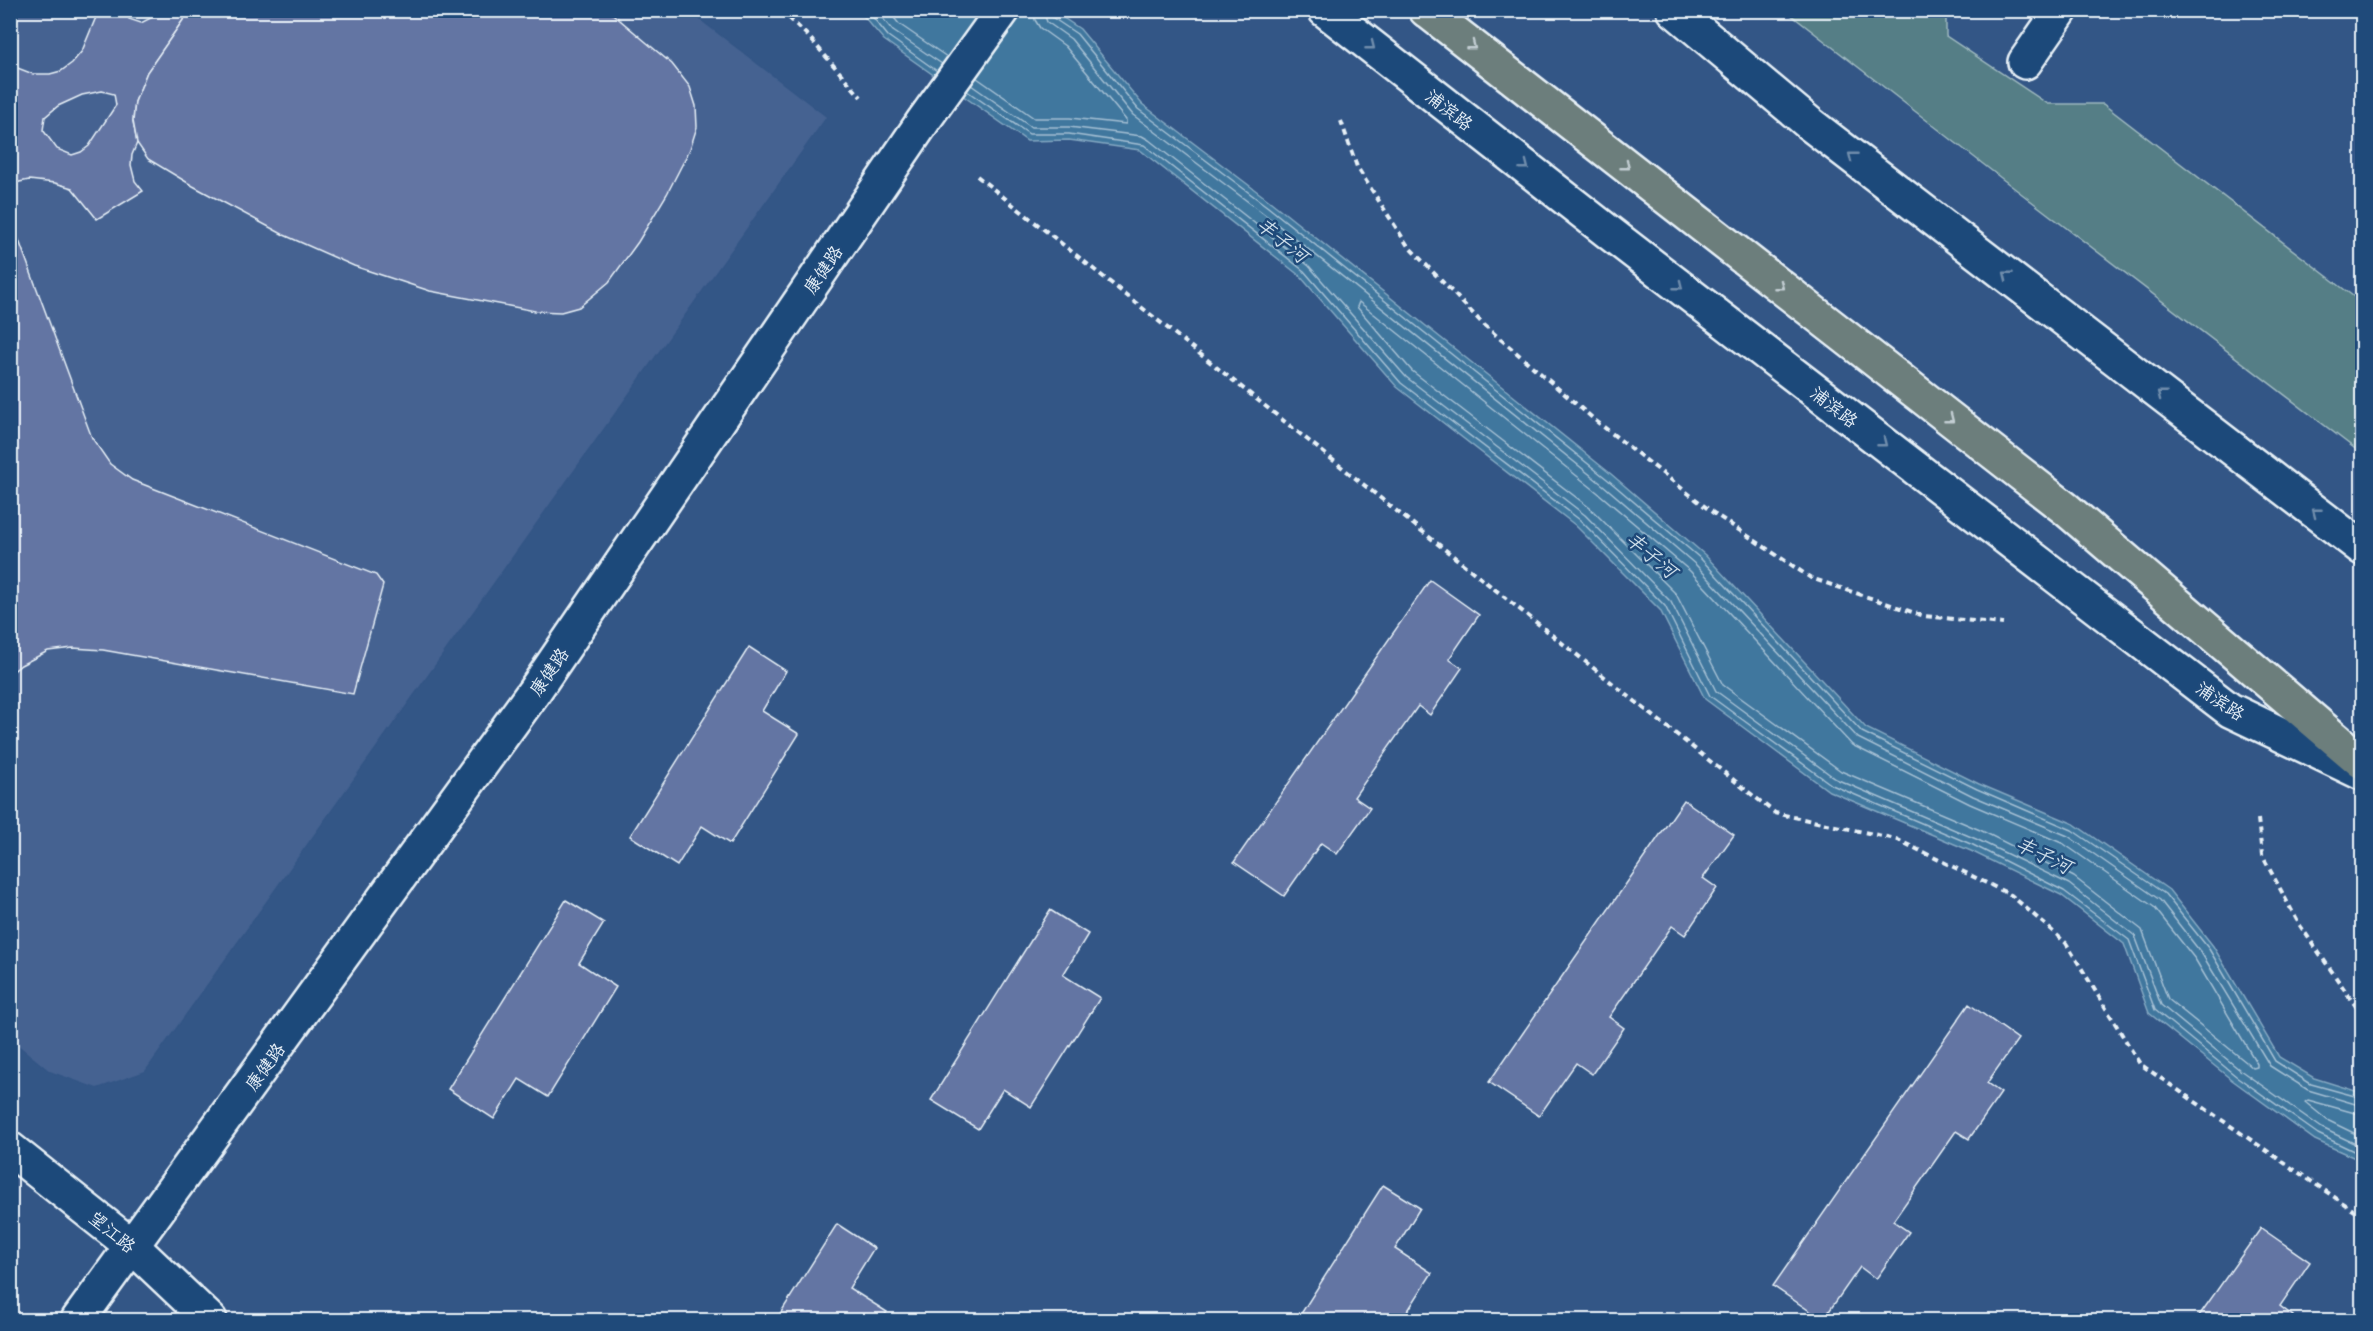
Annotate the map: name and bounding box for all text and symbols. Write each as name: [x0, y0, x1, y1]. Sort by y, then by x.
one-way arrow: [1364, 39, 1375, 50]
one-way arrow: [1465, 39, 1476, 50]
street label: 浦滨路: [1420, 82, 1480, 136]
one-way arrow: [1848, 152, 1859, 163]
one-way arrow: [1518, 159, 1529, 170]
one-way arrow: [1619, 159, 1630, 170]
water label: 丰子河: [1250, 208, 1318, 271]
street label: 康健路: [796, 239, 848, 299]
one-way arrow: [2003, 271, 2014, 282]
one-way arrow: [1672, 279, 1683, 290]
one-way arrow: [1773, 279, 1784, 290]
street label: 浦滨路: [1805, 379, 1865, 433]
one-way arrow: [2157, 390, 2168, 401]
one-way arrow: [1943, 411, 1954, 422]
one-way arrow: [1877, 436, 1888, 447]
one-way arrow: [2312, 509, 2323, 520]
water label: 丰子河: [1619, 523, 1687, 587]
street label: 康健路: [521, 641, 575, 701]
street label: 浦滨路: [2191, 674, 2251, 726]
water label: 丰子河: [2010, 827, 2080, 882]
street label: 康健路: [237, 1036, 291, 1096]
street label: 望江路: [84, 1204, 142, 1258]

